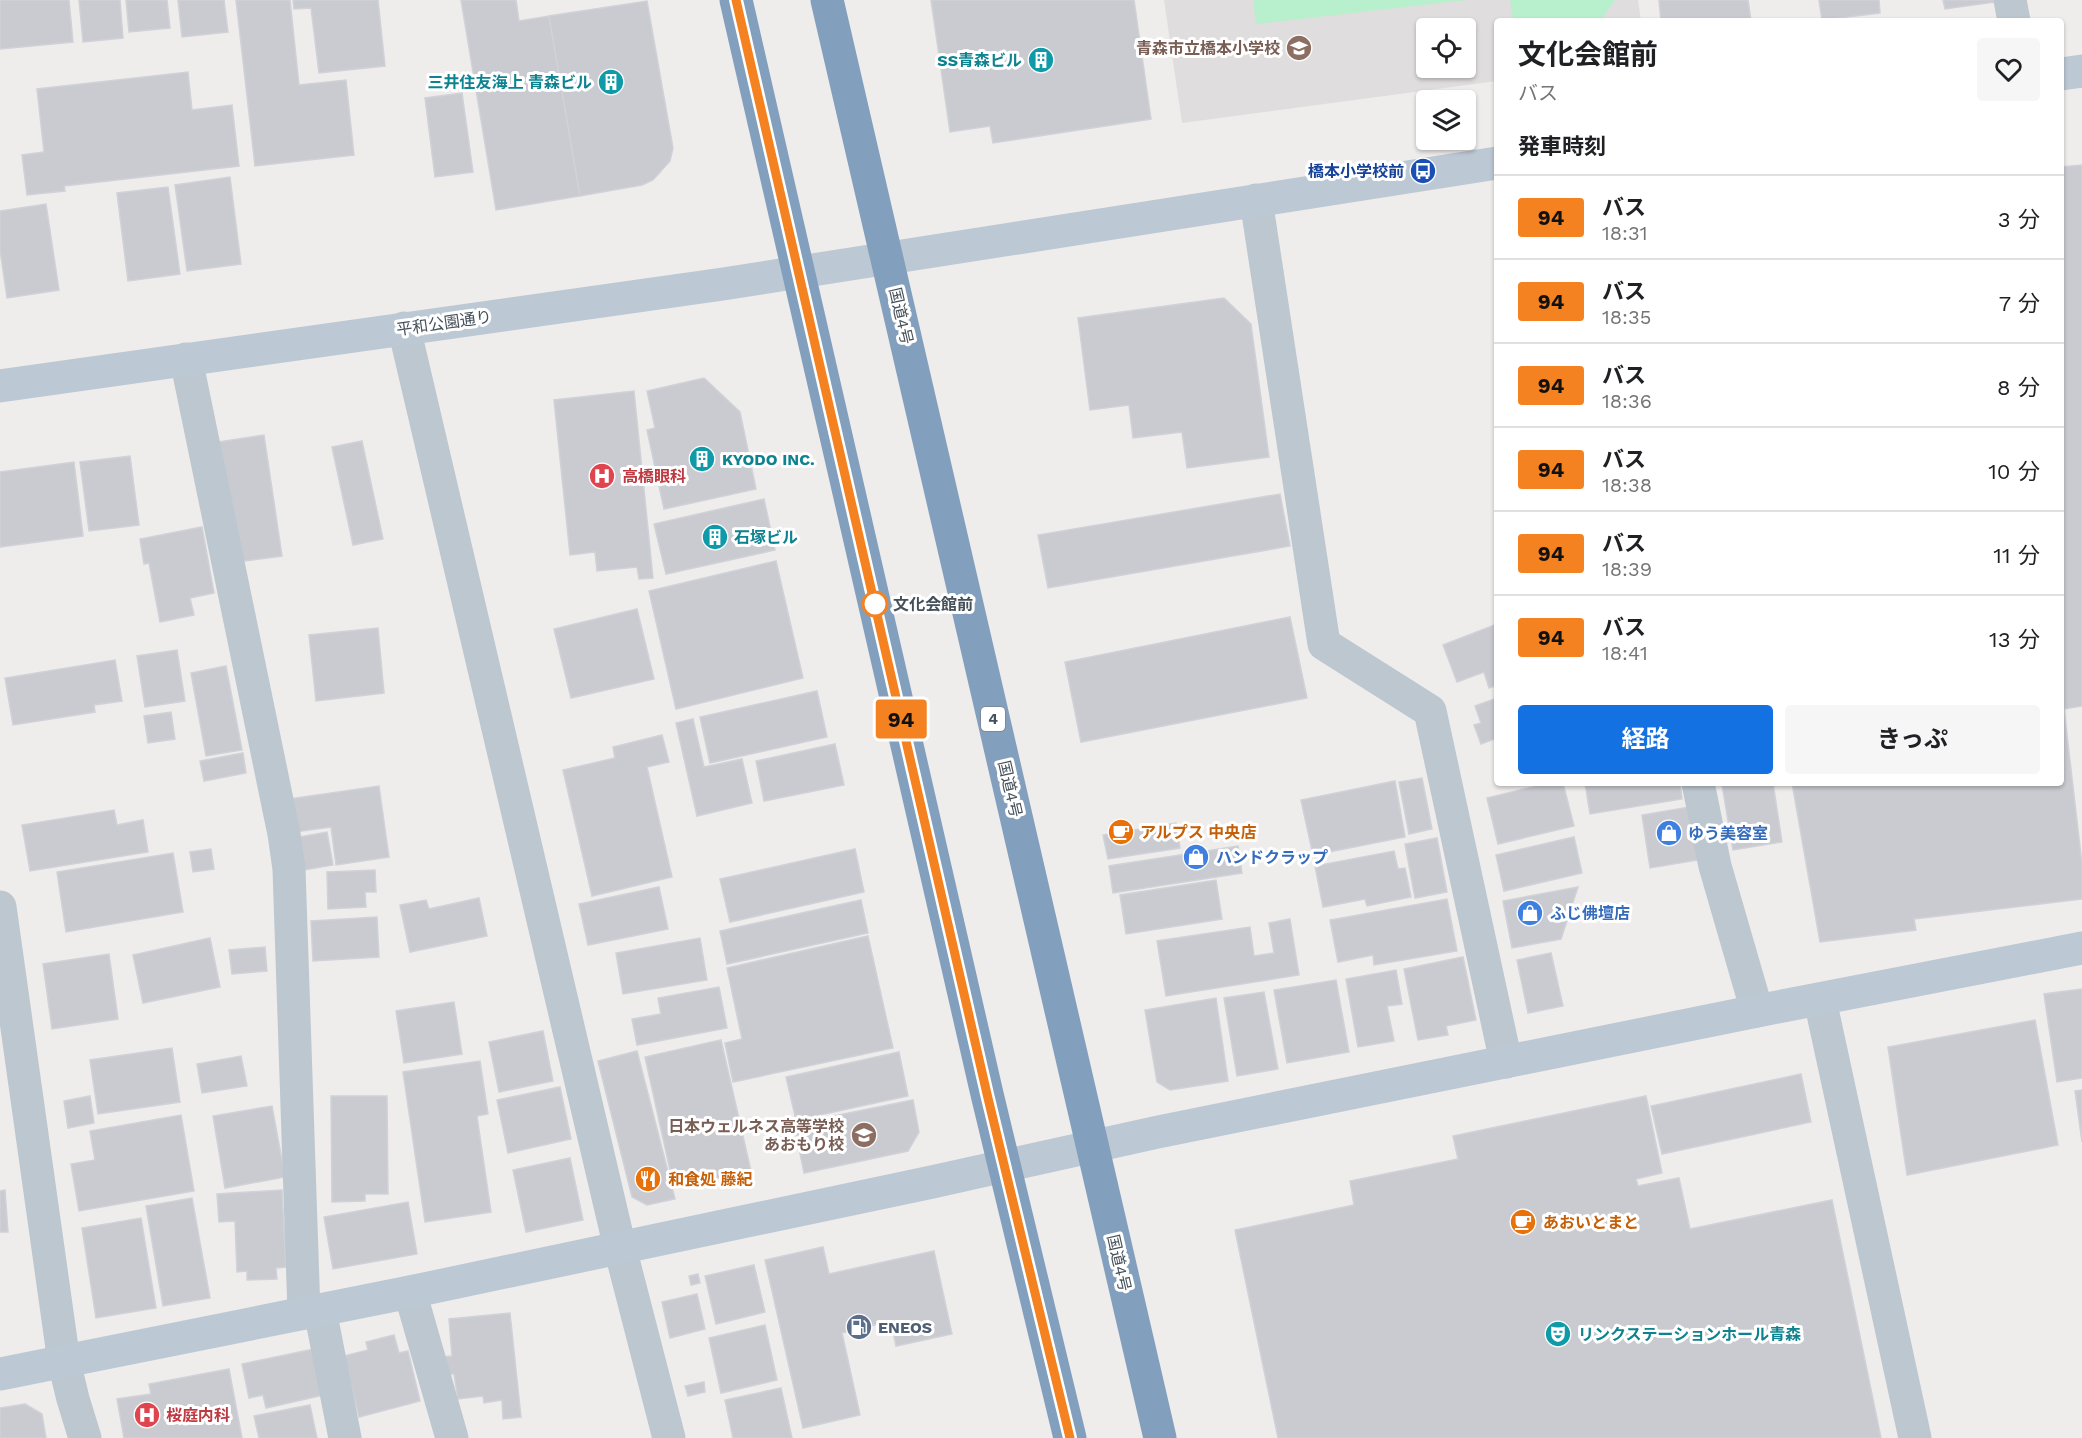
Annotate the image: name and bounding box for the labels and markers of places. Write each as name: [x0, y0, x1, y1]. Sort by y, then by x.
school or university icon: 青森市立橋本小学校: [1284, 33, 1314, 63]
place label: 青森市立橋本小学校: [1136, 39, 1280, 58]
building icon: SS青森ビル: [1026, 45, 1056, 75]
place label: SS青森ビル: [937, 51, 1022, 70]
building icon: 三井住友海上 青森ビル: [596, 67, 626, 97]
place label: 三井住友海上 青森ビル: [427, 73, 592, 92]
bus stop icon: 橋本小学校前: [1408, 156, 1438, 186]
place label: 橋本小学校前: [1308, 162, 1404, 181]
building icon: KYODO INC.: [687, 444, 717, 474]
place label: KYODO INC.: [722, 450, 815, 469]
hospital icon: 高橋眼科: [587, 461, 617, 491]
place label: 高橋眼科: [622, 467, 686, 486]
building icon: 石塚ビル: [700, 522, 730, 552]
place label: 石塚ビル: [734, 528, 798, 547]
marker: 文化会館前: [862, 591, 888, 617]
place label: 文化会館前: [893, 595, 973, 614]
cafe icon: アルプス 中央店: [1106, 817, 1136, 847]
shop icon: ゆう美容室: [1654, 818, 1684, 848]
place label: アルプス 中央店: [1140, 823, 1256, 842]
place label: ゆう美容室: [1688, 824, 1768, 843]
shop icon: ハンドクラップ: [1181, 842, 1211, 872]
place label: ハンドクラップ: [1216, 848, 1328, 867]
shop icon: ふじ佛壇店: [1515, 898, 1545, 928]
place label: ふじ佛壇店: [1550, 904, 1630, 923]
place label: 日本ウェルネス高等学校 あおもり校: [668, 1117, 844, 1154]
school or university icon: 日本ウェルネス高等学校 あおもり校: [849, 1120, 879, 1150]
restaurant icon: 和食処 藤紀: [633, 1164, 663, 1194]
place label: 和食処 藤紀: [668, 1170, 753, 1189]
cafe icon: あおいとまと: [1508, 1207, 1538, 1237]
place label: あおいとまと: [1543, 1213, 1639, 1232]
fuel station icon: ENEOS: [844, 1312, 874, 1342]
place label: ENEOS: [878, 1318, 932, 1337]
theatre icon: リンクステーションホール青森: [1543, 1319, 1573, 1349]
place label: リンクステーションホール青森: [1578, 1325, 1801, 1344]
hospital icon: 桜庭内科: [132, 1400, 162, 1430]
place label: 桜庭内科: [166, 1406, 230, 1425]

